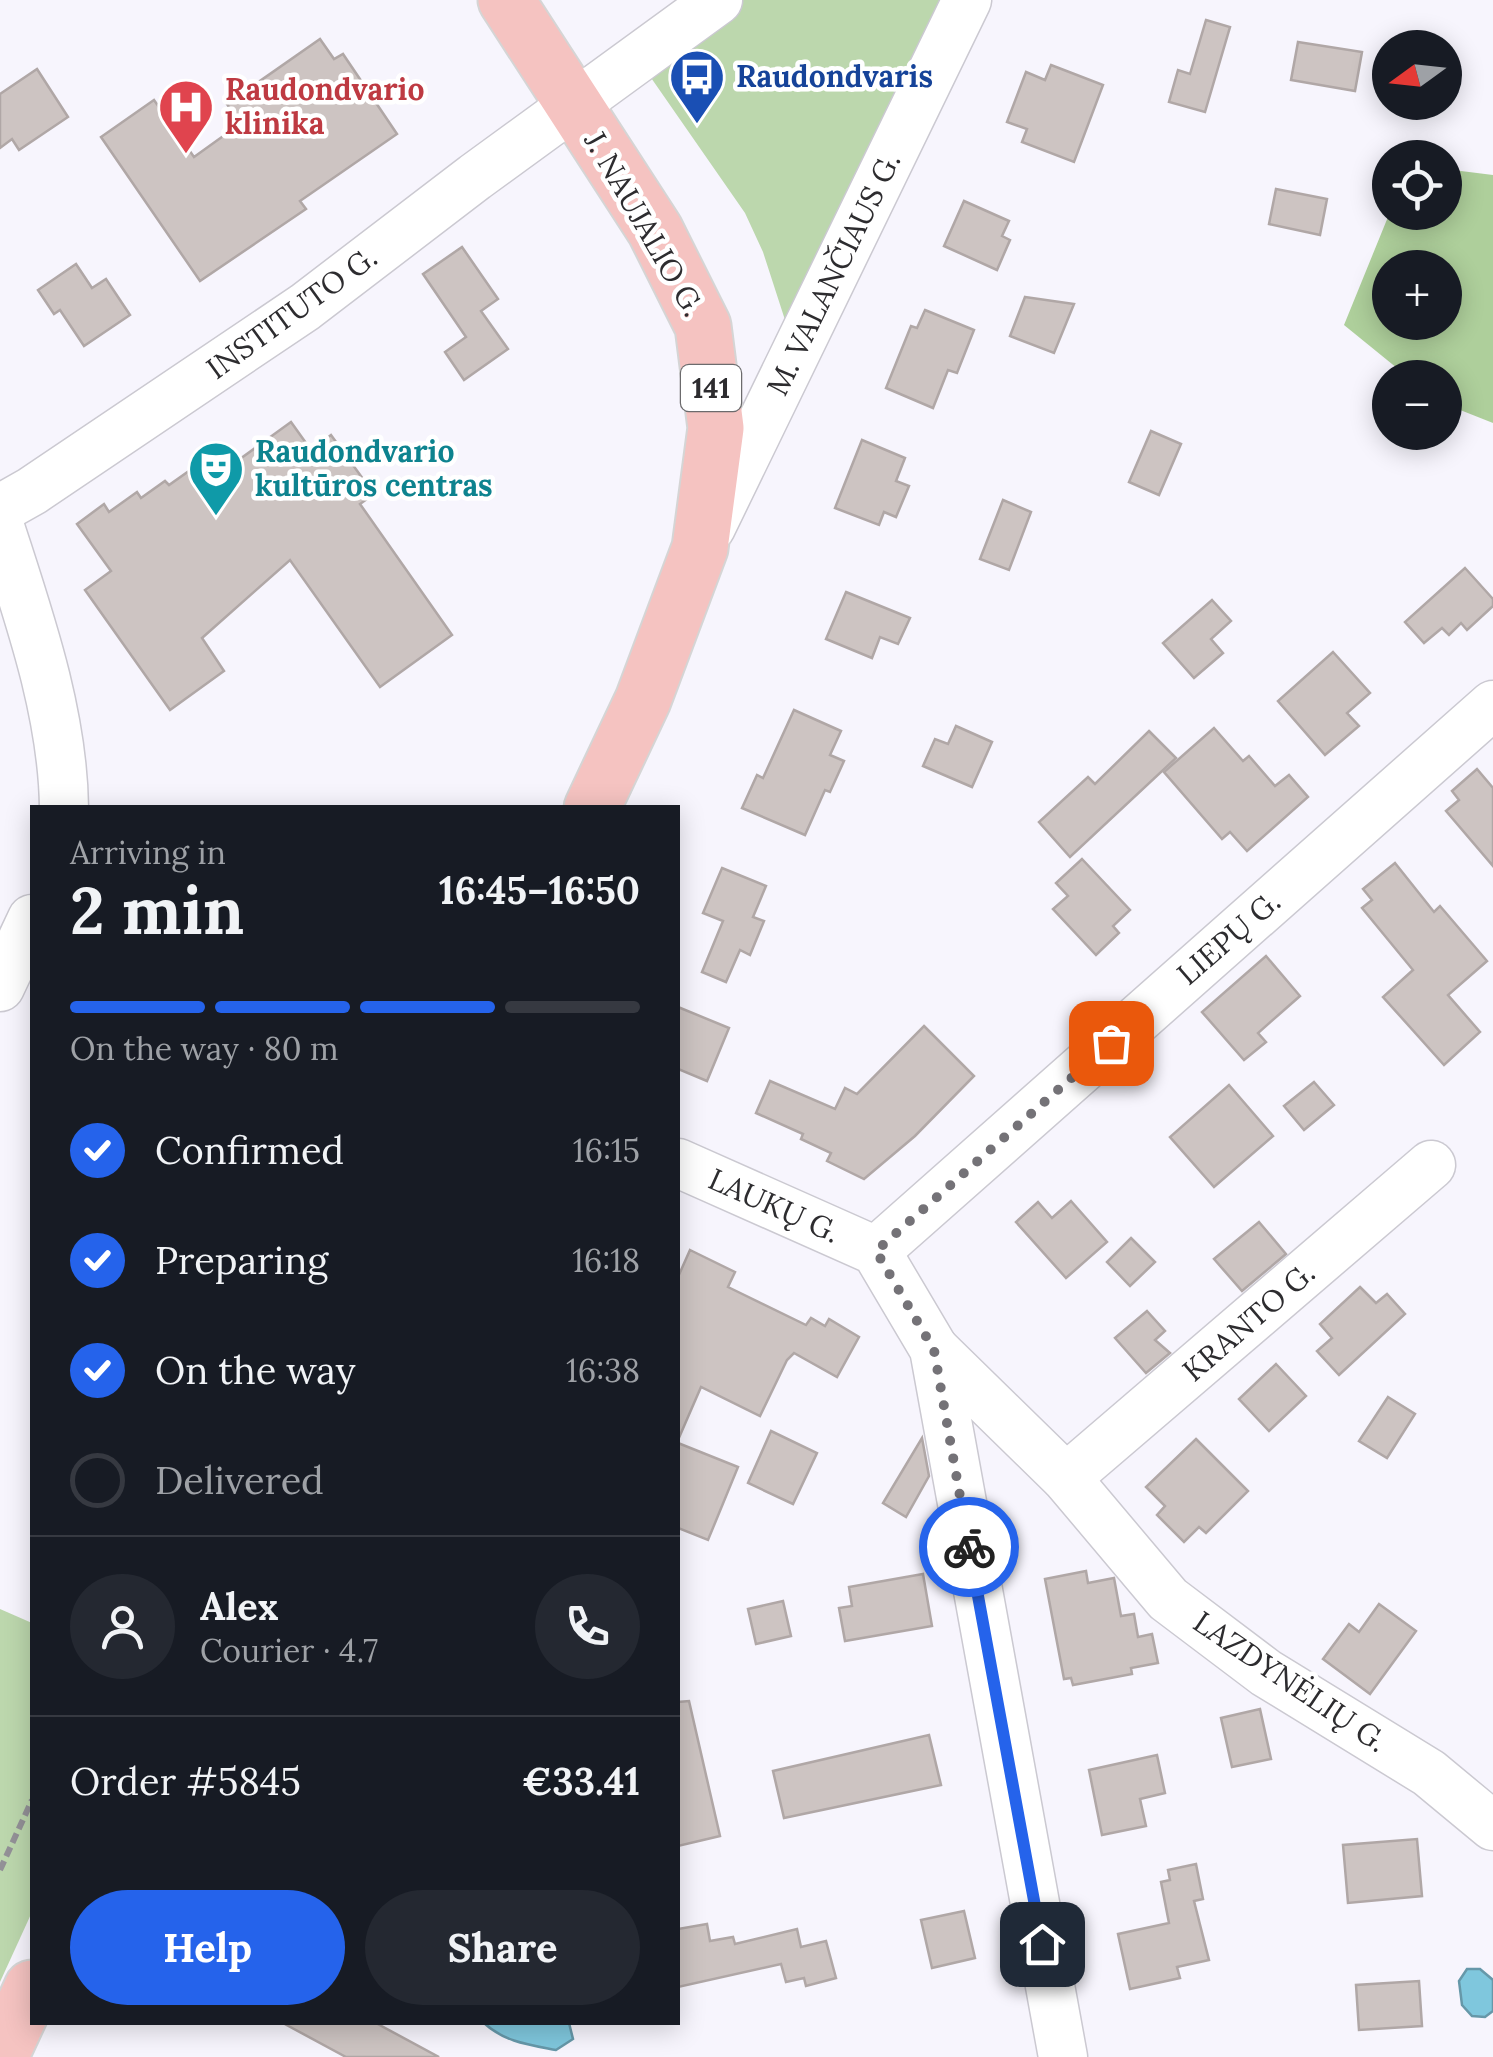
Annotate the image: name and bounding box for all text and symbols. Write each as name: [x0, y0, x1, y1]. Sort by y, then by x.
north arrow: [1372, 30, 1462, 120]
map controls: [1372, 30, 1462, 450]
bus stop icon: Raudondvaris: [667, 47, 727, 126]
place label: Raudondvaris: [736, 57, 933, 95]
place label: Raudondvario klinika: [225, 70, 424, 142]
hospital icon: Raudondvario klinika: [156, 77, 216, 156]
street label: J. NAUJALIO G.: [576, 123, 713, 323]
button: locate: [1372, 140, 1462, 230]
street label: M. VALANČIAUS G.: [758, 146, 908, 401]
street label: INSTITUTO G.: [199, 238, 384, 387]
button: +: [1372, 250, 1462, 340]
button: −: [1372, 360, 1462, 450]
road number: 141: [681, 365, 741, 411]
place label: Raudondvario kultūros centras: [255, 432, 493, 504]
theatre icon: Raudondvario kultūros centras: [186, 439, 246, 518]
text: Arriving in: [70, 832, 226, 873]
text: 16:45–16:50: [439, 866, 640, 914]
text: 2 min: [70, 869, 244, 952]
street label: LIEPŲ G.: [1169, 882, 1288, 992]
pin: [1069, 1001, 1154, 1086]
icon: bag: [1084, 1016, 1139, 1071]
text: On the way · 80 m: [70, 1028, 339, 1069]
icon: check: [70, 1123, 125, 1178]
text: Confirmed: [155, 1126, 344, 1174]
text: 16:15: [573, 1130, 640, 1171]
street label: LAUKŲ G.: [703, 1159, 846, 1251]
icon: check: [70, 1233, 125, 1288]
text: Preparing: [155, 1236, 328, 1284]
text: 16:18: [572, 1240, 640, 1281]
street label: KRANTO G.: [1174, 1253, 1322, 1389]
icon: check: [70, 1343, 125, 1398]
text: On the way: [155, 1346, 356, 1394]
text: 16:38: [566, 1350, 640, 1391]
text: Delivered: [155, 1456, 324, 1504]
courier: [919, 1497, 1019, 1597]
icon: bike: [942, 1520, 997, 1575]
button: person: [70, 1574, 175, 1679]
button: phone: [535, 1574, 640, 1679]
text: Alex: [200, 1582, 279, 1630]
street label: LAZDYNĖLIŲ G.: [1186, 1602, 1395, 1760]
text: Courier · 4.7: [200, 1630, 378, 1671]
text: Order #5845: [70, 1757, 301, 1805]
text: €33.41: [522, 1757, 640, 1805]
button: Help: [70, 1890, 345, 2005]
button: Share: [365, 1890, 640, 2005]
pin: [1000, 1902, 1085, 1987]
icon: home: [1015, 1917, 1070, 1972]

